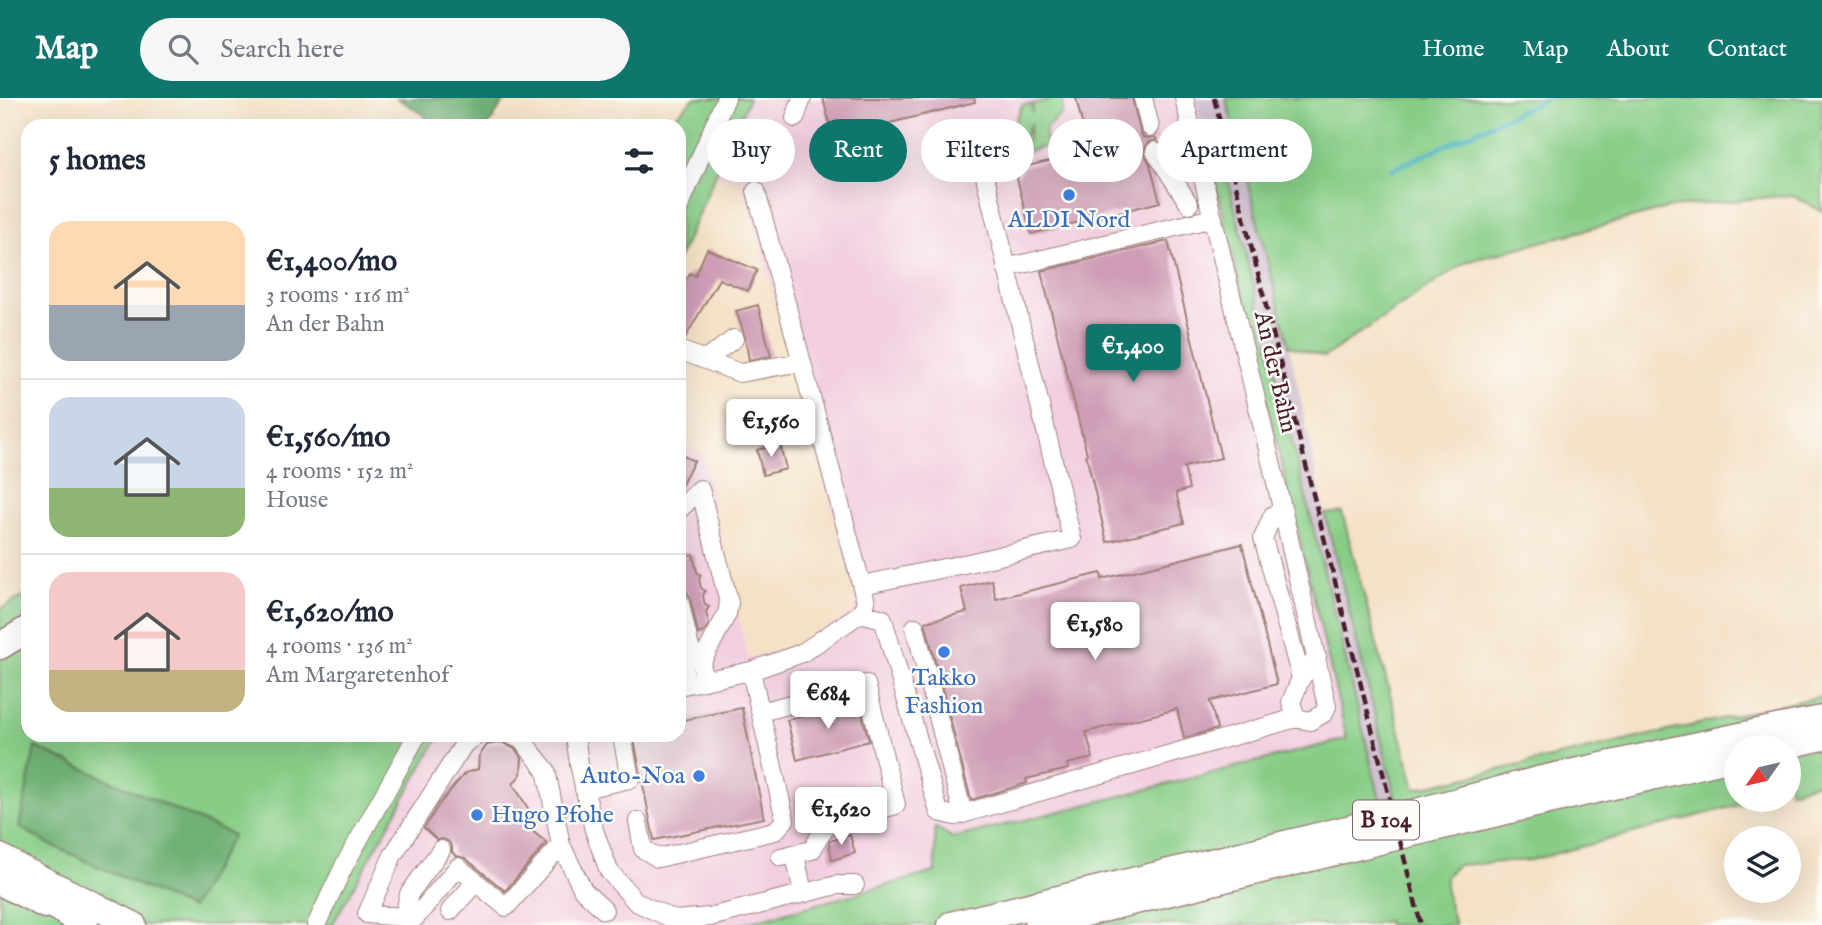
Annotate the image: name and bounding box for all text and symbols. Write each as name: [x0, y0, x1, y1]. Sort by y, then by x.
search box: [140, 18, 630, 81]
text: Map: [35, 28, 98, 70]
icon: search: [164, 30, 202, 68]
text: Search here: [220, 33, 344, 66]
text: Home: [1422, 34, 1485, 65]
text: Map: [1523, 34, 1569, 65]
text: About: [1607, 34, 1669, 65]
text: Contact: [1707, 34, 1787, 65]
chip: Buy: [707, 119, 795, 182]
chip: Rent: [809, 119, 907, 182]
chip: Filters: [921, 119, 1034, 182]
chip: New: [1048, 119, 1143, 182]
chip: Apartment: [1157, 119, 1312, 182]
text: 5 homes: [49, 142, 146, 180]
icon: filters: [620, 142, 658, 180]
marker: ALDI Nord: [1061, 187, 1077, 203]
place label: ALDI Nord: [1007, 205, 1130, 236]
text: €1,400/mo: [266, 243, 397, 281]
icon: home: [105, 249, 189, 333]
text: 3 rooms · 116 m²: [266, 281, 410, 310]
street label: An der Bahn: [1246, 307, 1304, 436]
text: An der Bahn: [266, 310, 385, 339]
pin: €1,400: [1076, 324, 1190, 384]
text: €1,400: [1102, 332, 1164, 361]
pin: €1,560: [714, 400, 828, 459]
text: €1,560: [742, 407, 800, 436]
text: €1,560/mo: [266, 419, 390, 457]
icon: home: [105, 425, 189, 509]
text: 4 rooms · 152 m²: [266, 457, 413, 486]
text: House: [266, 486, 328, 515]
text: €1,620/mo: [266, 594, 394, 632]
icon: home: [105, 600, 189, 684]
pin: €1,580: [1038, 602, 1152, 662]
text: €1,580: [1067, 610, 1123, 639]
text: 4 rooms · 136 m²: [266, 632, 413, 661]
marker: Takko Fashion: [936, 644, 952, 660]
text: Am Margaretenhof: [266, 661, 449, 690]
place label: Takko Fashion: [905, 663, 983, 722]
pin: €684: [787, 672, 869, 731]
text: €684: [806, 679, 850, 708]
north arrow: [1724, 735, 1801, 812]
map controls: [1724, 735, 1801, 903]
place label: Auto-Noa: [580, 761, 686, 792]
marker: Auto-Noa: [691, 768, 707, 784]
pin: €1,620: [784, 788, 898, 847]
text: €1,620: [811, 795, 871, 824]
place label: Hugo Pfohe: [491, 800, 614, 831]
road number: B 104: [1353, 800, 1419, 840]
marker: Hugo Pfohe: [469, 807, 485, 823]
button: layers: [1724, 826, 1801, 903]

